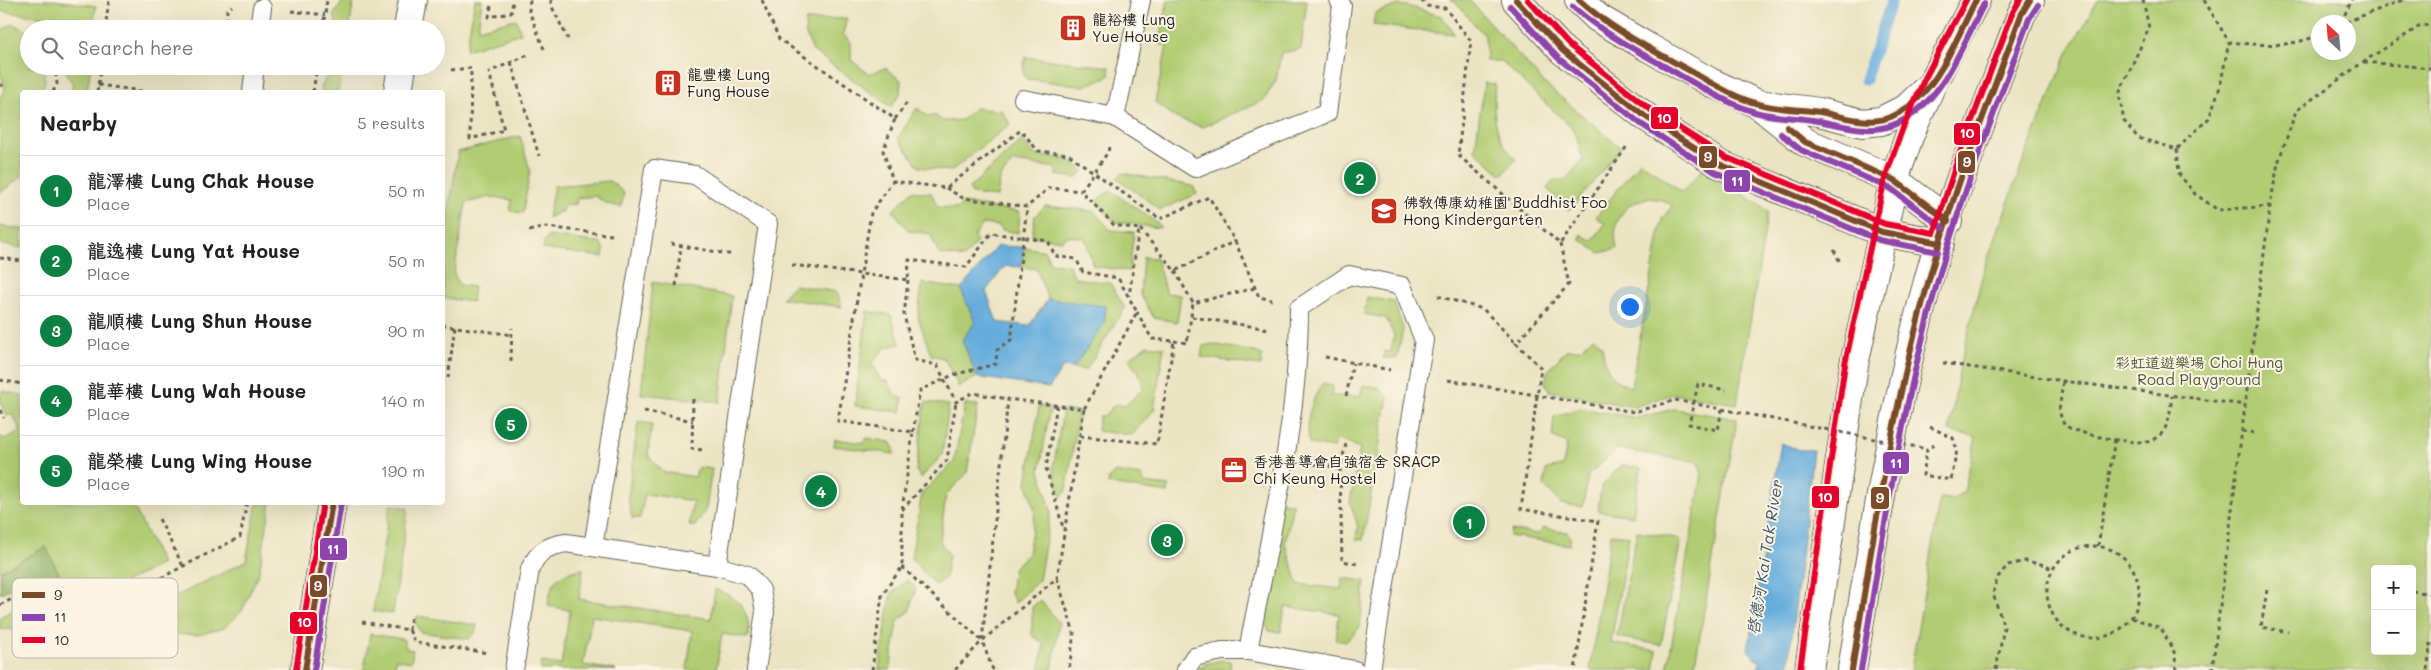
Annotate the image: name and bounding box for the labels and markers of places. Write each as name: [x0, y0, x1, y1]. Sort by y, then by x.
place label: 龍裕樓 Lung Yue House: [1092, 9, 1175, 46]
building icon: 龍裕樓 Lung Yue House: [1058, 13, 1088, 43]
place label: 龍豐樓 Lung Fung House: [687, 64, 770, 101]
building icon: 龍豐樓 Lung Fung House: [653, 68, 683, 98]
pin: 2: [1344, 159, 1376, 197]
place label: 佛教傅康幼稚園 Buddhist Foo Hong Kindergarten: [1403, 192, 1607, 229]
school or university icon: 佛教傅康幼稚園 Buddhist Foo Hong Kindergarten: [1369, 196, 1399, 226]
pin: 5: [495, 405, 527, 443]
place label: 香港善導會自強宿舍 SRACP Chi Keung Hostel: [1253, 451, 1440, 488]
office icon: 香港善導會自強宿舍 SRACP Chi Keung Hostel: [1219, 455, 1249, 485]
pin: 4: [805, 472, 837, 510]
pin: 1: [1453, 503, 1485, 541]
pin: 3: [1151, 521, 1183, 559]

